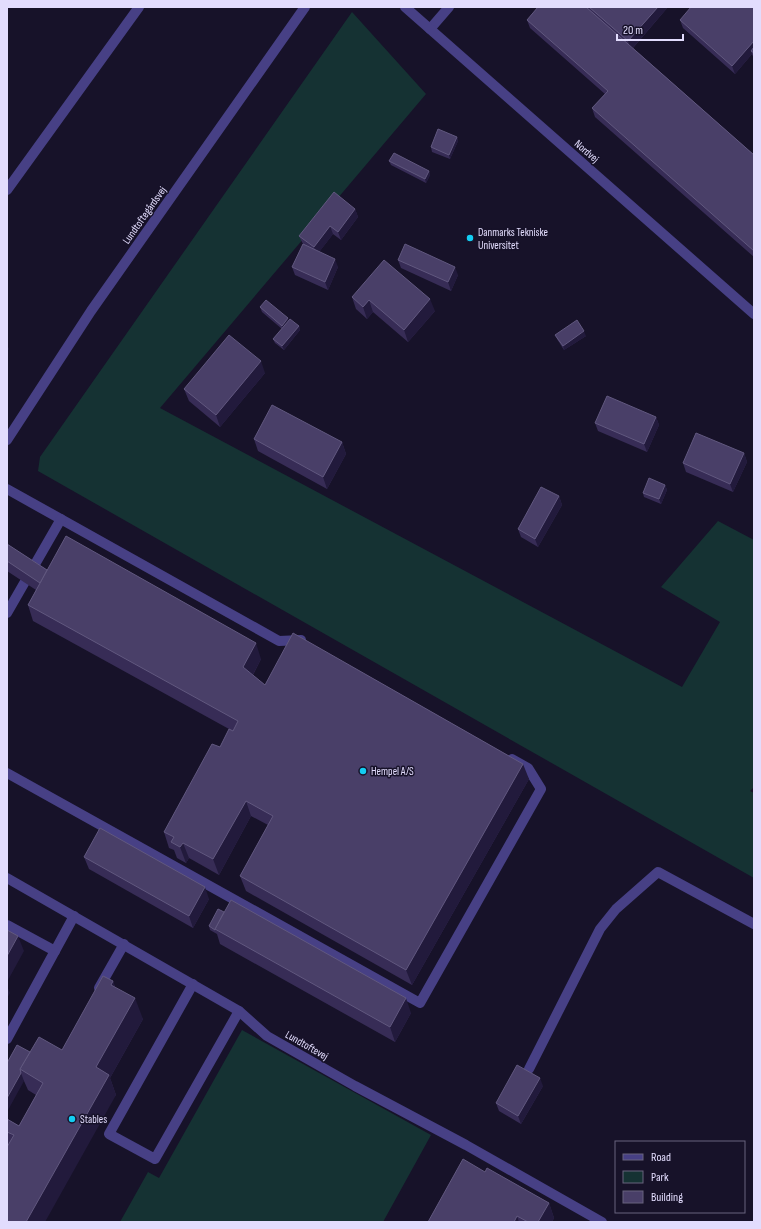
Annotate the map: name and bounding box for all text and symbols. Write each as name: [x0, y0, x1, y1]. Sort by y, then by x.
scale bar: [617, 16, 683, 42]
text: 20 m: [623, 23, 643, 38]
street label: Nordvej: [572, 137, 602, 166]
street label: Lundtoftegårdsvej: [120, 184, 169, 247]
place label: Danmarks Tekniske Universitet: [478, 226, 548, 252]
marker: Danmarks Tekniske Universitet: [465, 233, 475, 243]
place label: Hempel A/S: [371, 765, 414, 778]
marker: Hempel A/S: [358, 766, 368, 776]
street label: Lundtoftevej: [283, 1028, 330, 1063]
place label: Stables: [80, 1113, 107, 1126]
marker: Stables: [67, 1114, 77, 1124]
legend: [615, 1141, 745, 1213]
text: Road: [651, 1150, 671, 1165]
text: Park: [651, 1170, 669, 1185]
text: Building: [651, 1190, 683, 1205]

